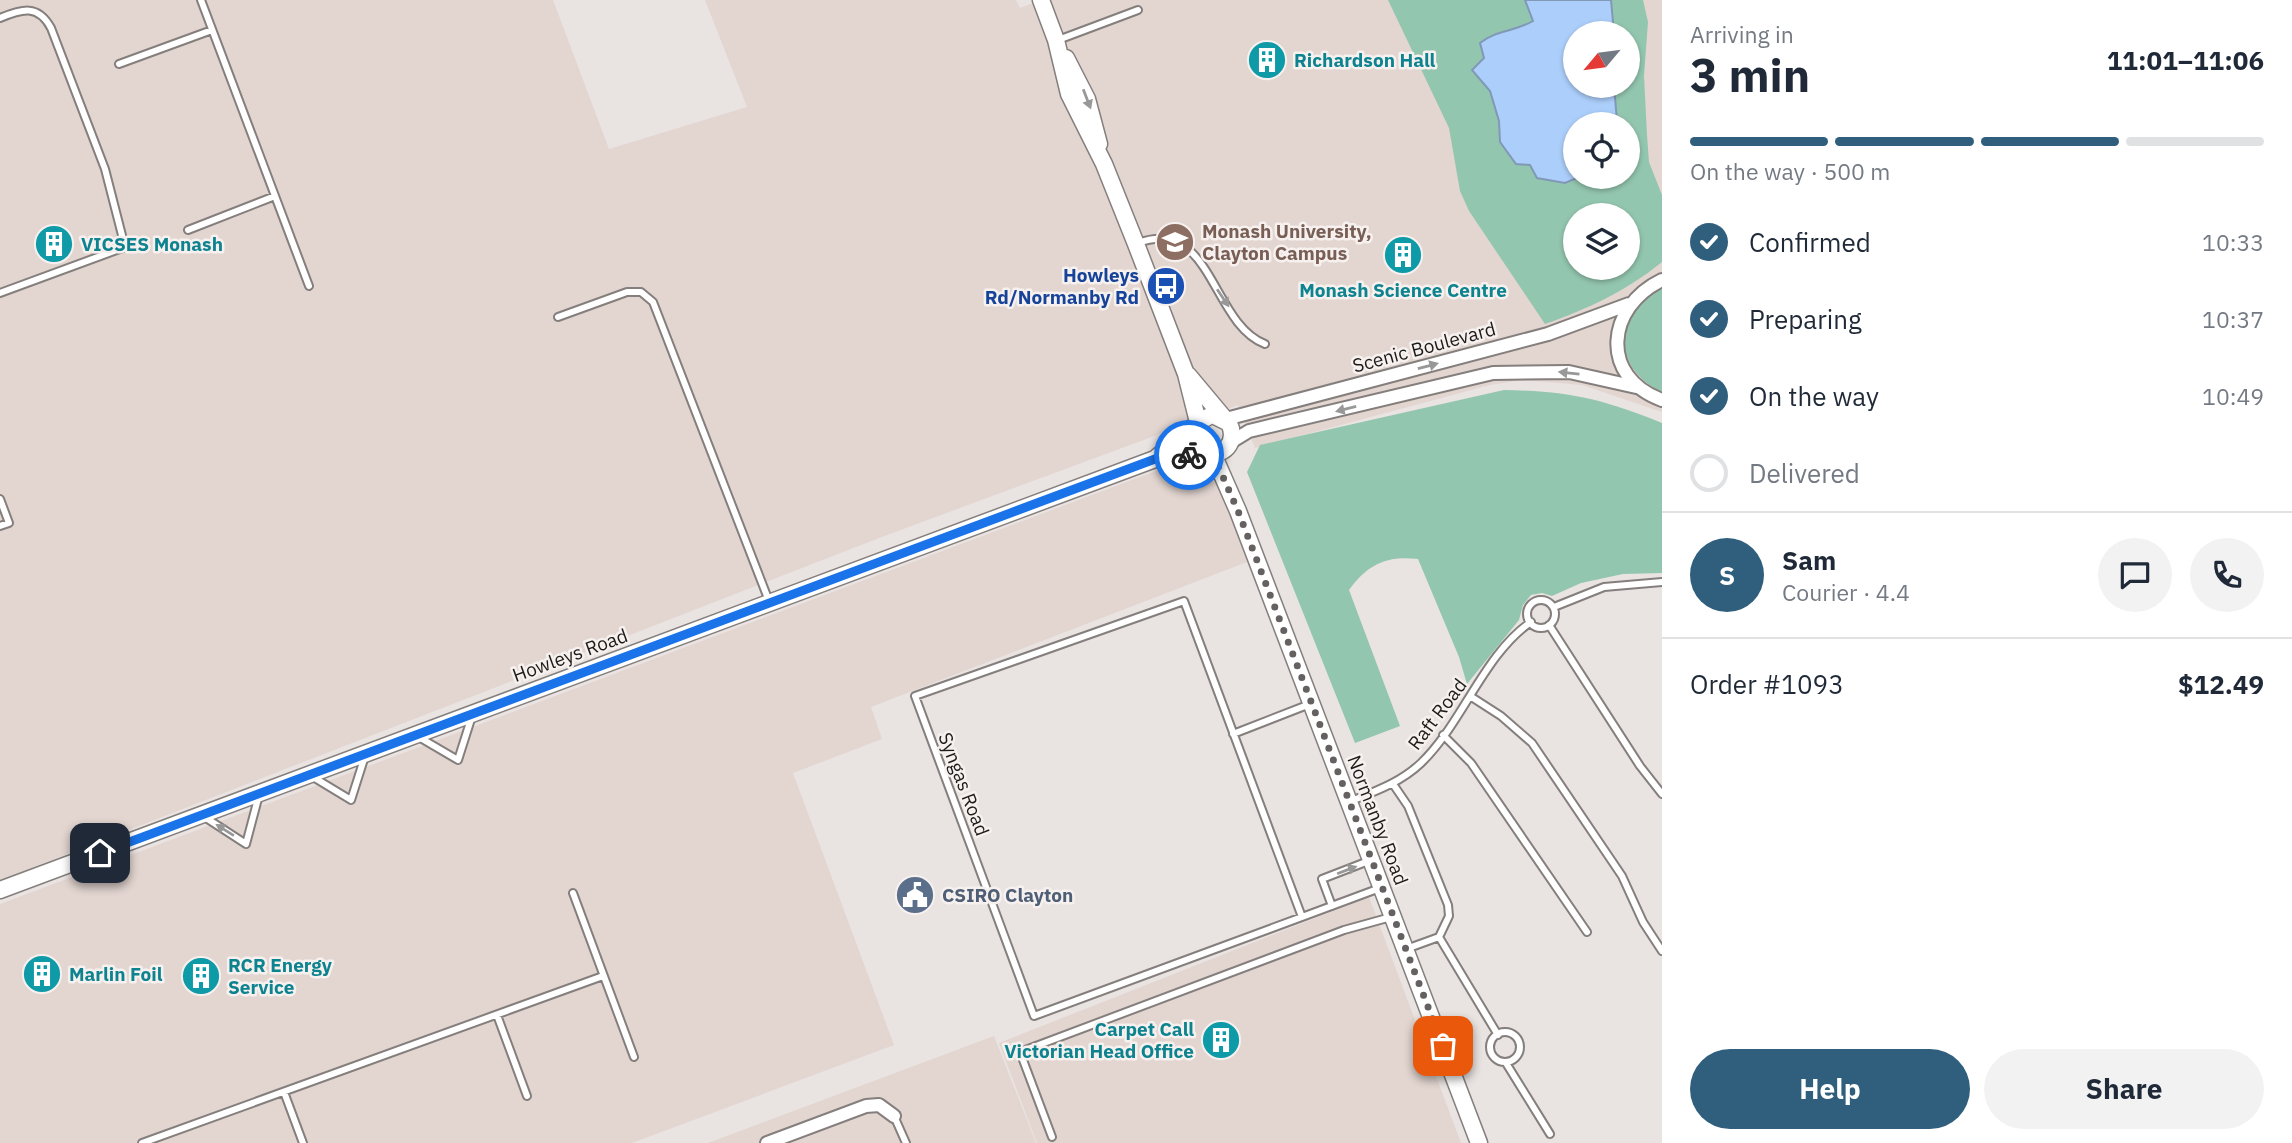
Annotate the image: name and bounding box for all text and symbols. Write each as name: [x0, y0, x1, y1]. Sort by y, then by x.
text: Arriving in: [1690, 19, 1794, 49]
north arrow: [1563, 21, 1640, 98]
map controls: [1563, 21, 1640, 280]
building icon: Richardson Hall: [1246, 39, 1288, 81]
text: 11:01–11:06: [2107, 43, 2264, 77]
text: 3 min: [1690, 45, 1810, 105]
place label: Richardson Hall: [1294, 48, 1436, 72]
one-way arrow: [1082, 89, 1093, 110]
button: locate: [1563, 112, 1640, 189]
text: On the way · 500 m: [1690, 156, 1890, 186]
button: layers: [1563, 203, 1640, 280]
place label: Monash University, Clayton Campus: [1202, 219, 1372, 265]
school or university icon: Monash University, Clayton Campus: [1154, 221, 1196, 263]
building icon: VICSES Monash: [33, 223, 75, 265]
icon: check: [1690, 223, 1728, 261]
text: Confirmed: [1749, 225, 1871, 259]
text: 10:33: [2202, 227, 2264, 257]
place label: VICSES Monash: [81, 232, 223, 256]
building icon: Monash Science Centre: [1382, 234, 1424, 276]
place label: Howleys Rd/Normanby Rd: [985, 263, 1139, 309]
bus stop icon: Howleys Rd/Normanby Rd: [1145, 265, 1187, 307]
place label: Monash Science Centre: [1299, 278, 1507, 302]
one-way arrow: [1216, 288, 1229, 308]
icon: check: [1690, 300, 1728, 338]
text: Preparing: [1749, 302, 1862, 336]
text: 10:37: [2202, 304, 2264, 334]
street label: Scenic Boulevard: [1350, 316, 1498, 378]
one-way arrow: [1417, 360, 1439, 371]
one-way arrow: [1558, 368, 1580, 379]
icon: check: [1690, 377, 1728, 415]
text: On the way: [1749, 379, 1879, 413]
text: 10:49: [2202, 381, 2264, 411]
one-way arrow: [1335, 404, 1357, 415]
courier: [1154, 420, 1224, 490]
icon: bike: [1170, 436, 1208, 474]
text: Delivered: [1749, 456, 1860, 490]
button: chat: [2098, 538, 2172, 612]
button: phone: [2190, 538, 2264, 612]
text: Sam: [1782, 543, 1836, 577]
text: S: [1719, 558, 1735, 592]
text: Courier · 4.4: [1782, 577, 1910, 607]
street label: Howleys Road: [509, 623, 631, 687]
text: Order #1093: [1690, 667, 1844, 701]
text: $12.49: [2178, 667, 2264, 701]
street label: Raft Road: [1402, 674, 1472, 754]
street label: Syngas Road: [933, 729, 995, 839]
street label: Normanby Road: [1342, 752, 1414, 888]
pin: [70, 823, 130, 883]
one-way arrow: [215, 824, 234, 837]
icon: home: [81, 834, 119, 872]
one-way arrow: [1336, 864, 1357, 875]
public building icon: CSIRO Clayton: [894, 874, 936, 916]
place label: CSIRO Clayton: [942, 883, 1073, 907]
building icon: Marlin Foil: [21, 953, 63, 995]
place label: RCR Energy Service: [228, 953, 333, 999]
building icon: RCR Energy Service: [180, 955, 222, 997]
place label: Marlin Foil: [69, 962, 163, 986]
pin: [1413, 1016, 1473, 1076]
place label: Carpet Call Victorian Head Office: [1004, 1017, 1194, 1063]
building icon: Carpet Call Victorian Head Office: [1200, 1019, 1242, 1061]
icon: bag: [1424, 1027, 1462, 1065]
button: Help: [1690, 1049, 1970, 1129]
button: Share: [1984, 1049, 2264, 1129]

